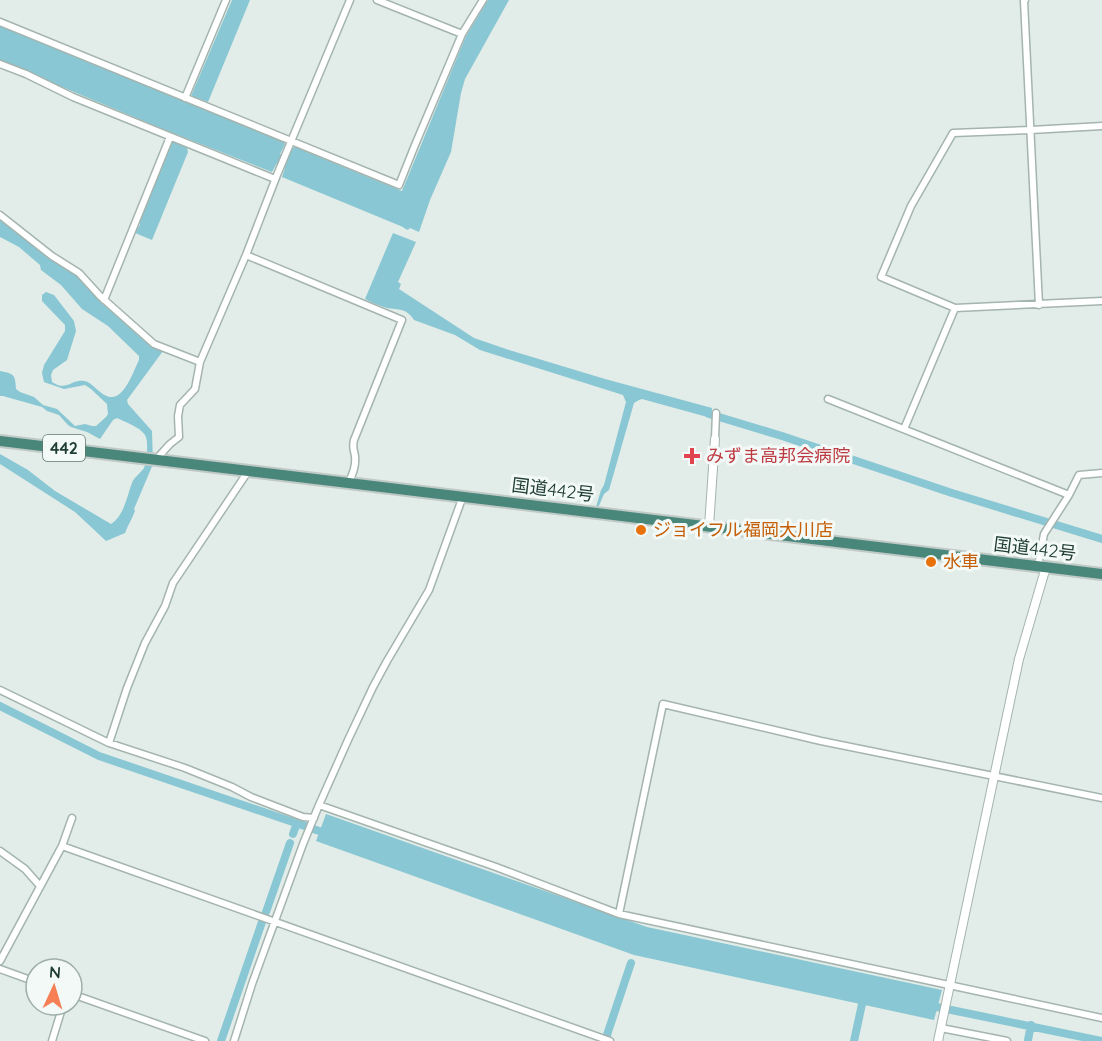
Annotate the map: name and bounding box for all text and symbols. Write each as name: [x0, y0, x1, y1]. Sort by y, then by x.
road number: 442: [43, 435, 85, 461]
place label: みずま高邦会病院: [706, 444, 850, 467]
marker: みずま高邦会病院: [683, 447, 701, 465]
street label: 国道442号: [510, 473, 596, 506]
place label: ジョイフル福岡大川店: [653, 518, 833, 541]
marker: ジョイフル福岡大川店: [634, 523, 648, 537]
street label: 国道442号: [992, 532, 1078, 565]
place label: 水車: [943, 550, 979, 573]
marker: 水車: [924, 555, 938, 569]
north arrow: [24, 957, 84, 1017]
text: N: [48, 962, 62, 982]

